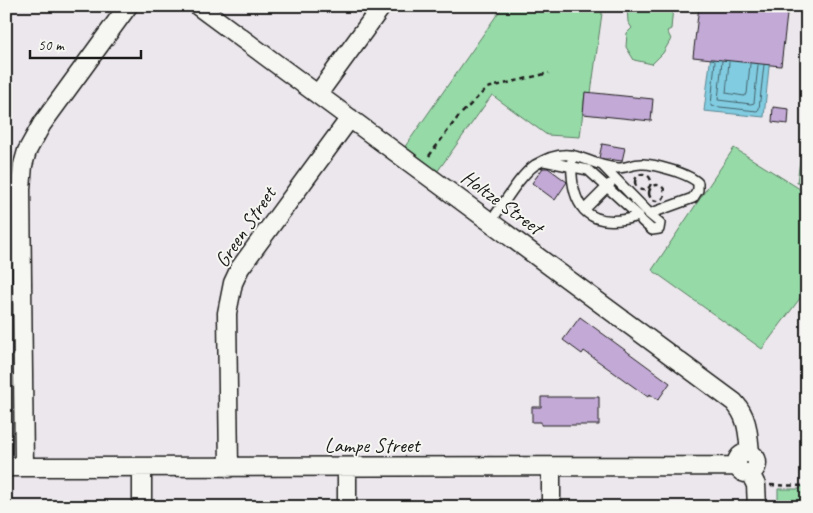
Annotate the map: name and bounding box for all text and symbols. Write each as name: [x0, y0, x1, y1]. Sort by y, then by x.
scale bar: [30, 28, 141, 60]
text: 50 m: [38, 36, 65, 55]
street label: Holtze Street: [456, 164, 550, 242]
street label: Green Street: [209, 180, 282, 272]
street label: Lampe Street: [324, 432, 422, 458]

